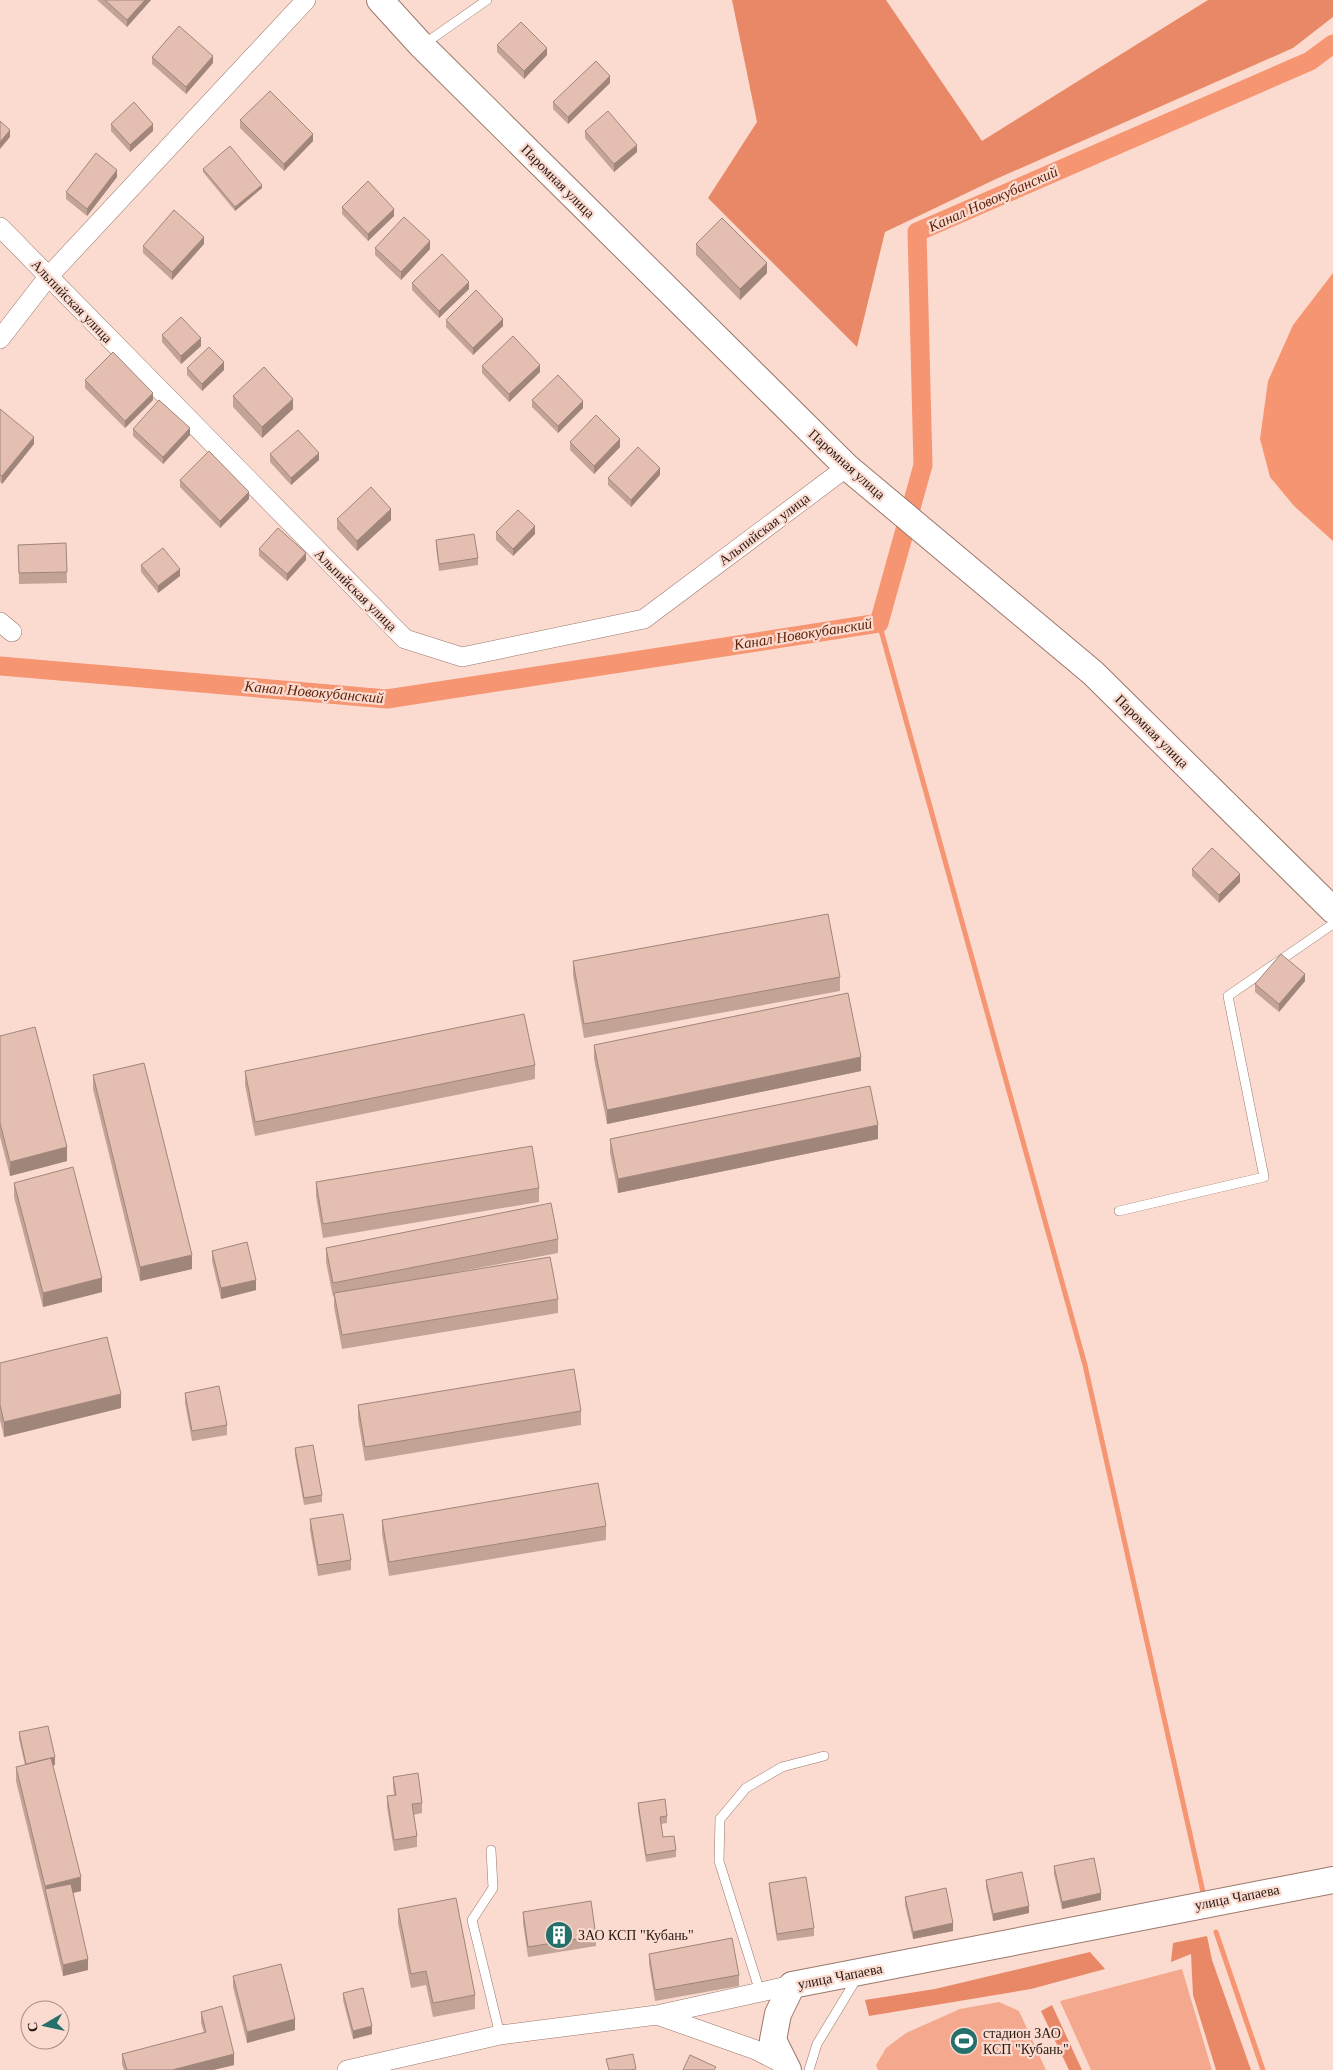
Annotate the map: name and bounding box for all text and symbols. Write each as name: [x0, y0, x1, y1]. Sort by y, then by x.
street label: Паромная улица: [518, 142, 598, 222]
water label: Канал Новокубанский: [925, 163, 1061, 235]
street label: Альпийская улица: [28, 257, 116, 347]
street label: Паромная улица: [806, 426, 888, 503]
street label: Альпийская улица: [716, 490, 813, 568]
street label: Альпийская улица: [312, 546, 400, 635]
water label: Канал Новокубанский: [732, 615, 874, 653]
water label: Канал Новокубанский: [243, 678, 385, 706]
street label: Паромная улица: [1112, 692, 1192, 772]
street label: улица Чапаева: [1194, 1882, 1281, 1913]
building icon: ЗАО КСП "Кубань": [544, 1920, 574, 1950]
place label: ЗАО КСП "Кубань": [578, 1928, 694, 1943]
street label: улица Чапаева: [797, 1961, 884, 1992]
north arrow: [20, 2000, 70, 2050]
text: С: [24, 2021, 41, 2033]
sports icon: стадион ЗАО КСП "Кубань": [949, 2026, 979, 2056]
place label: стадион ЗАО КСП "Кубань": [983, 2026, 1069, 2057]

